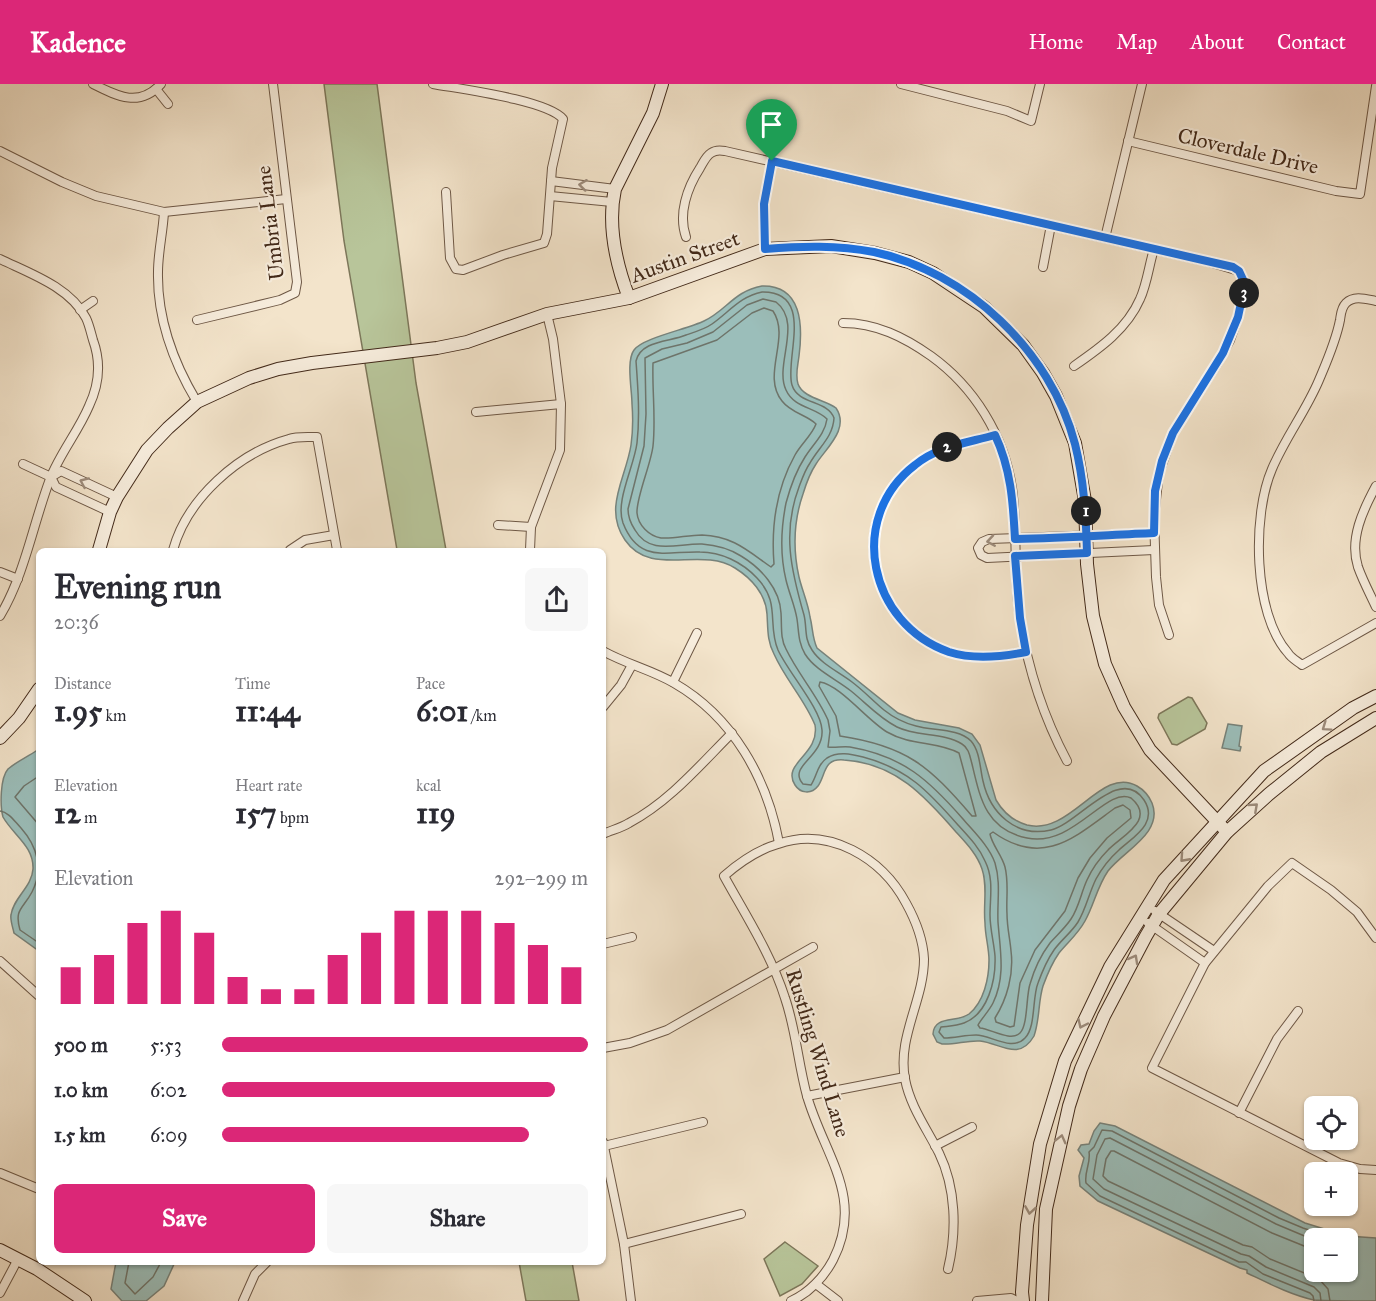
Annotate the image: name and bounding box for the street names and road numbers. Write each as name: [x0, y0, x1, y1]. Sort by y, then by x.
street label: Cloverdale Drive: [1175, 122, 1321, 180]
street label: Umbria Lane: [250, 164, 290, 282]
street label: Austin Street: [626, 225, 744, 289]
street label: Rustling Wind Lane: [780, 966, 856, 1141]

